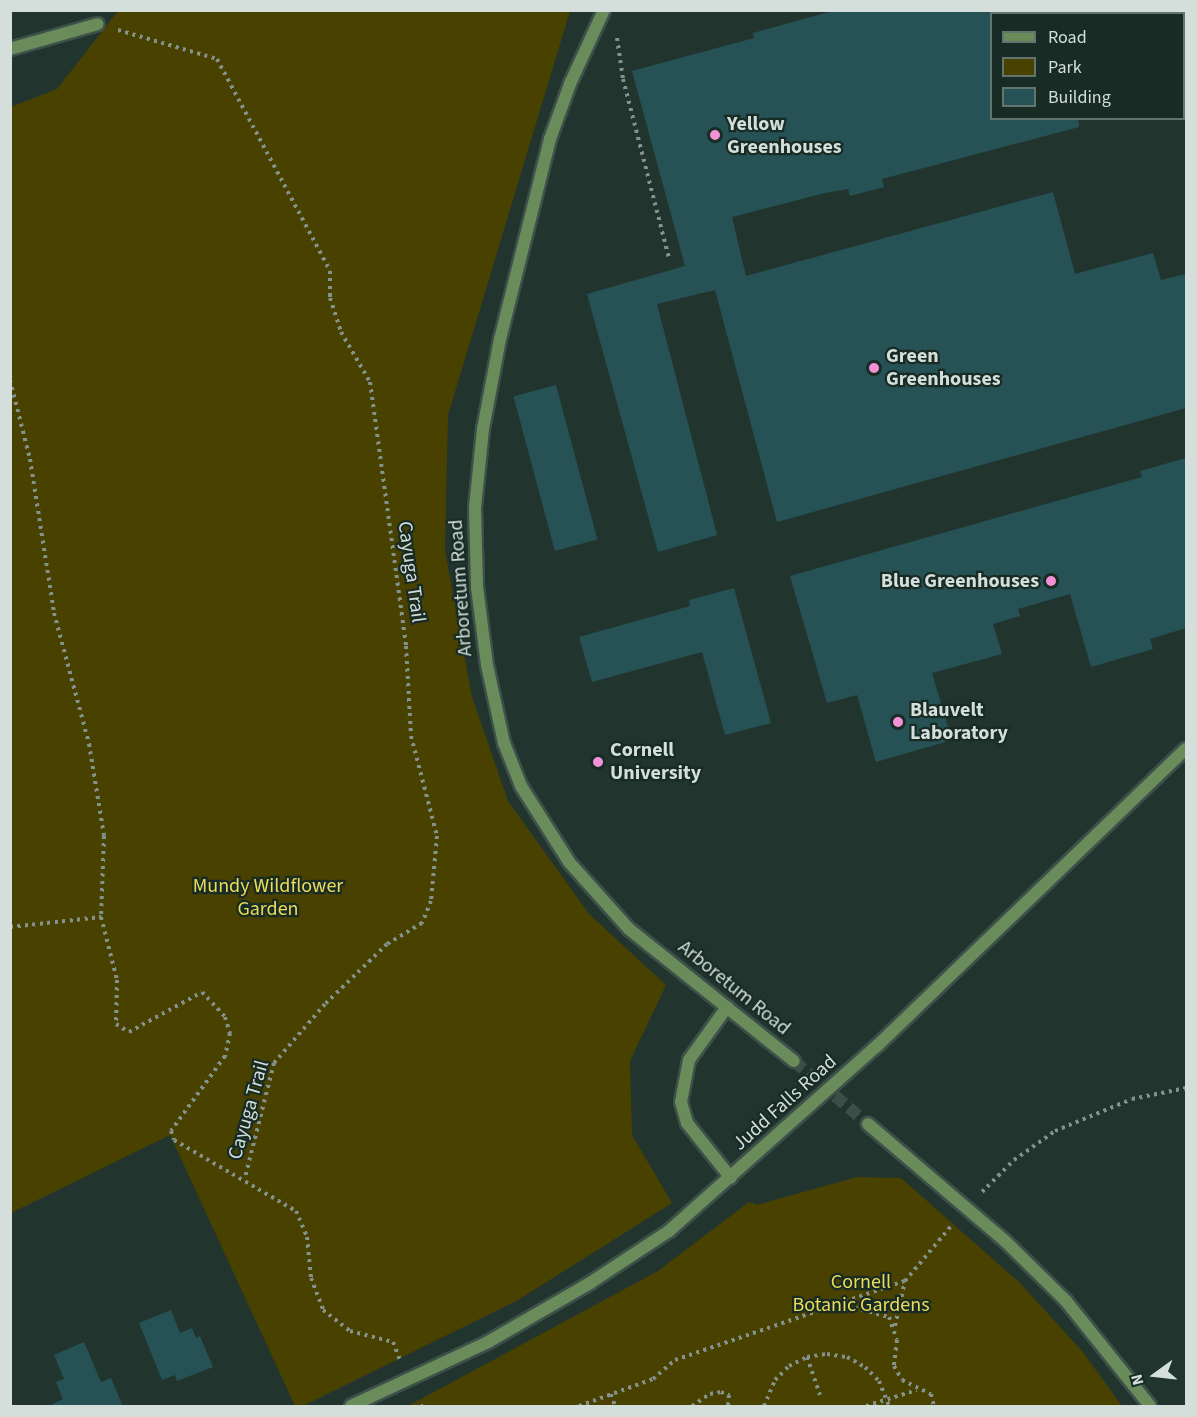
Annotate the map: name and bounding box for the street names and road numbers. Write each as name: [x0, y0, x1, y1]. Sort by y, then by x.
street label: Arboretum Road: [444, 519, 478, 657]
street label: Cayuga Trail: [392, 520, 430, 624]
street label: Arboretum Road: [673, 935, 795, 1041]
street label: Judd Falls Road: [728, 1050, 842, 1156]
street label: Cayuga Trail: [223, 1058, 275, 1162]

